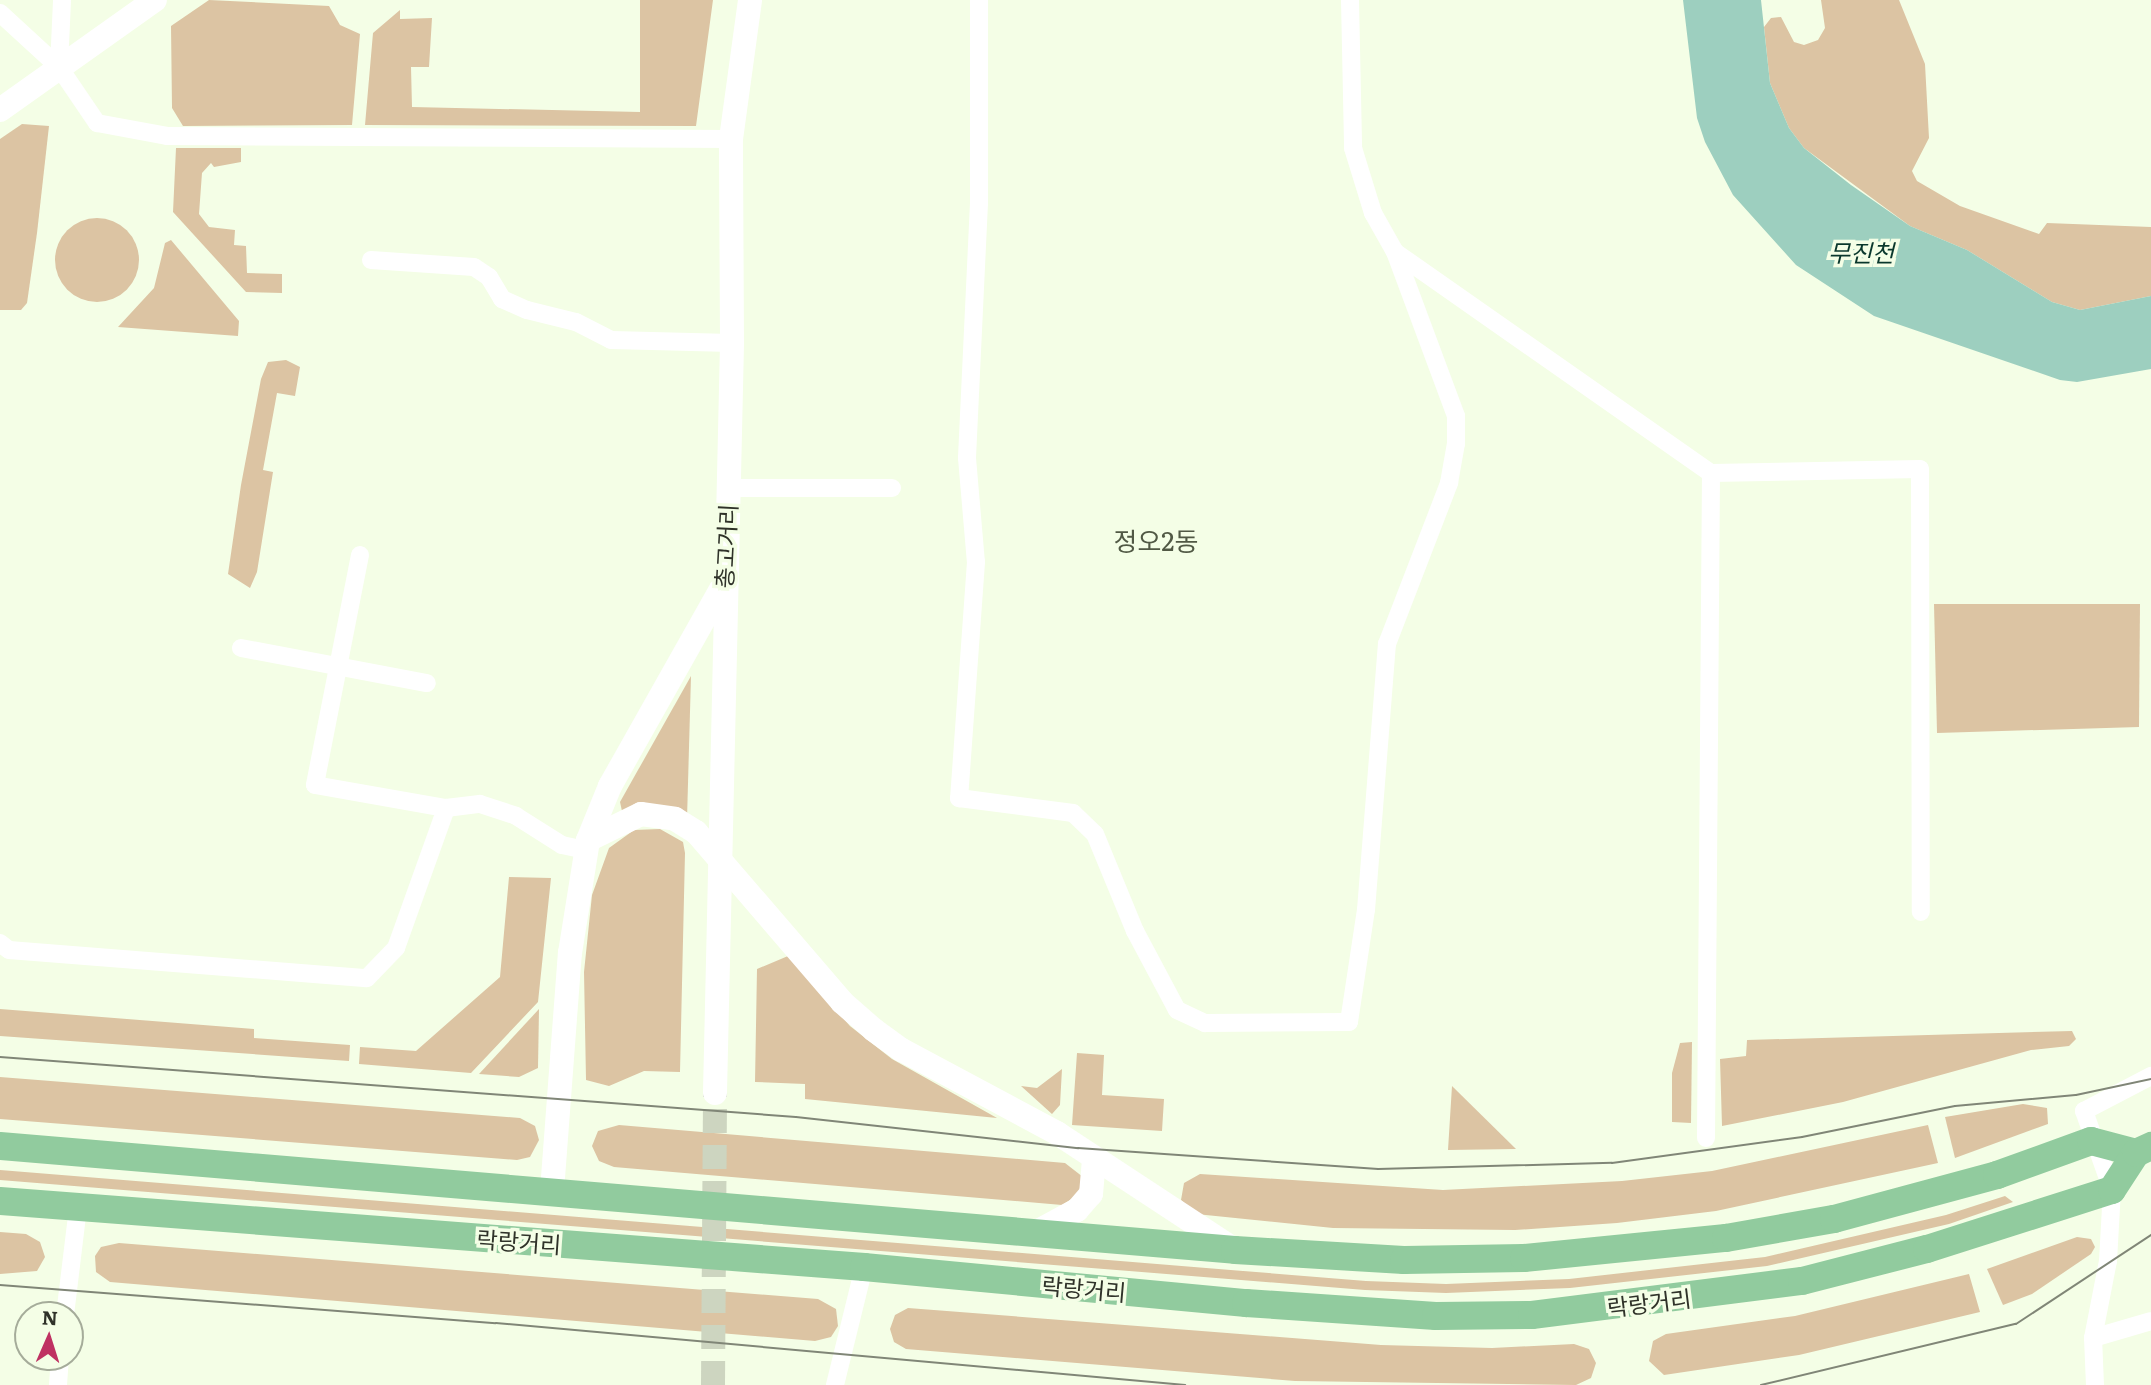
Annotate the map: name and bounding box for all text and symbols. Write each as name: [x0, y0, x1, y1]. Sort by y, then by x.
water label: 무진천: [1828, 238, 1894, 266]
street label: 총고거리: [709, 503, 741, 589]
district label: 정오2동: [1114, 524, 1198, 556]
street label: 락랑거리: [476, 1224, 562, 1258]
street label: 락랑거리: [1041, 1271, 1127, 1305]
street label: 락랑거리: [1605, 1283, 1693, 1321]
north arrow: [14, 1301, 84, 1371]
text: N: [41, 1303, 59, 1331]

